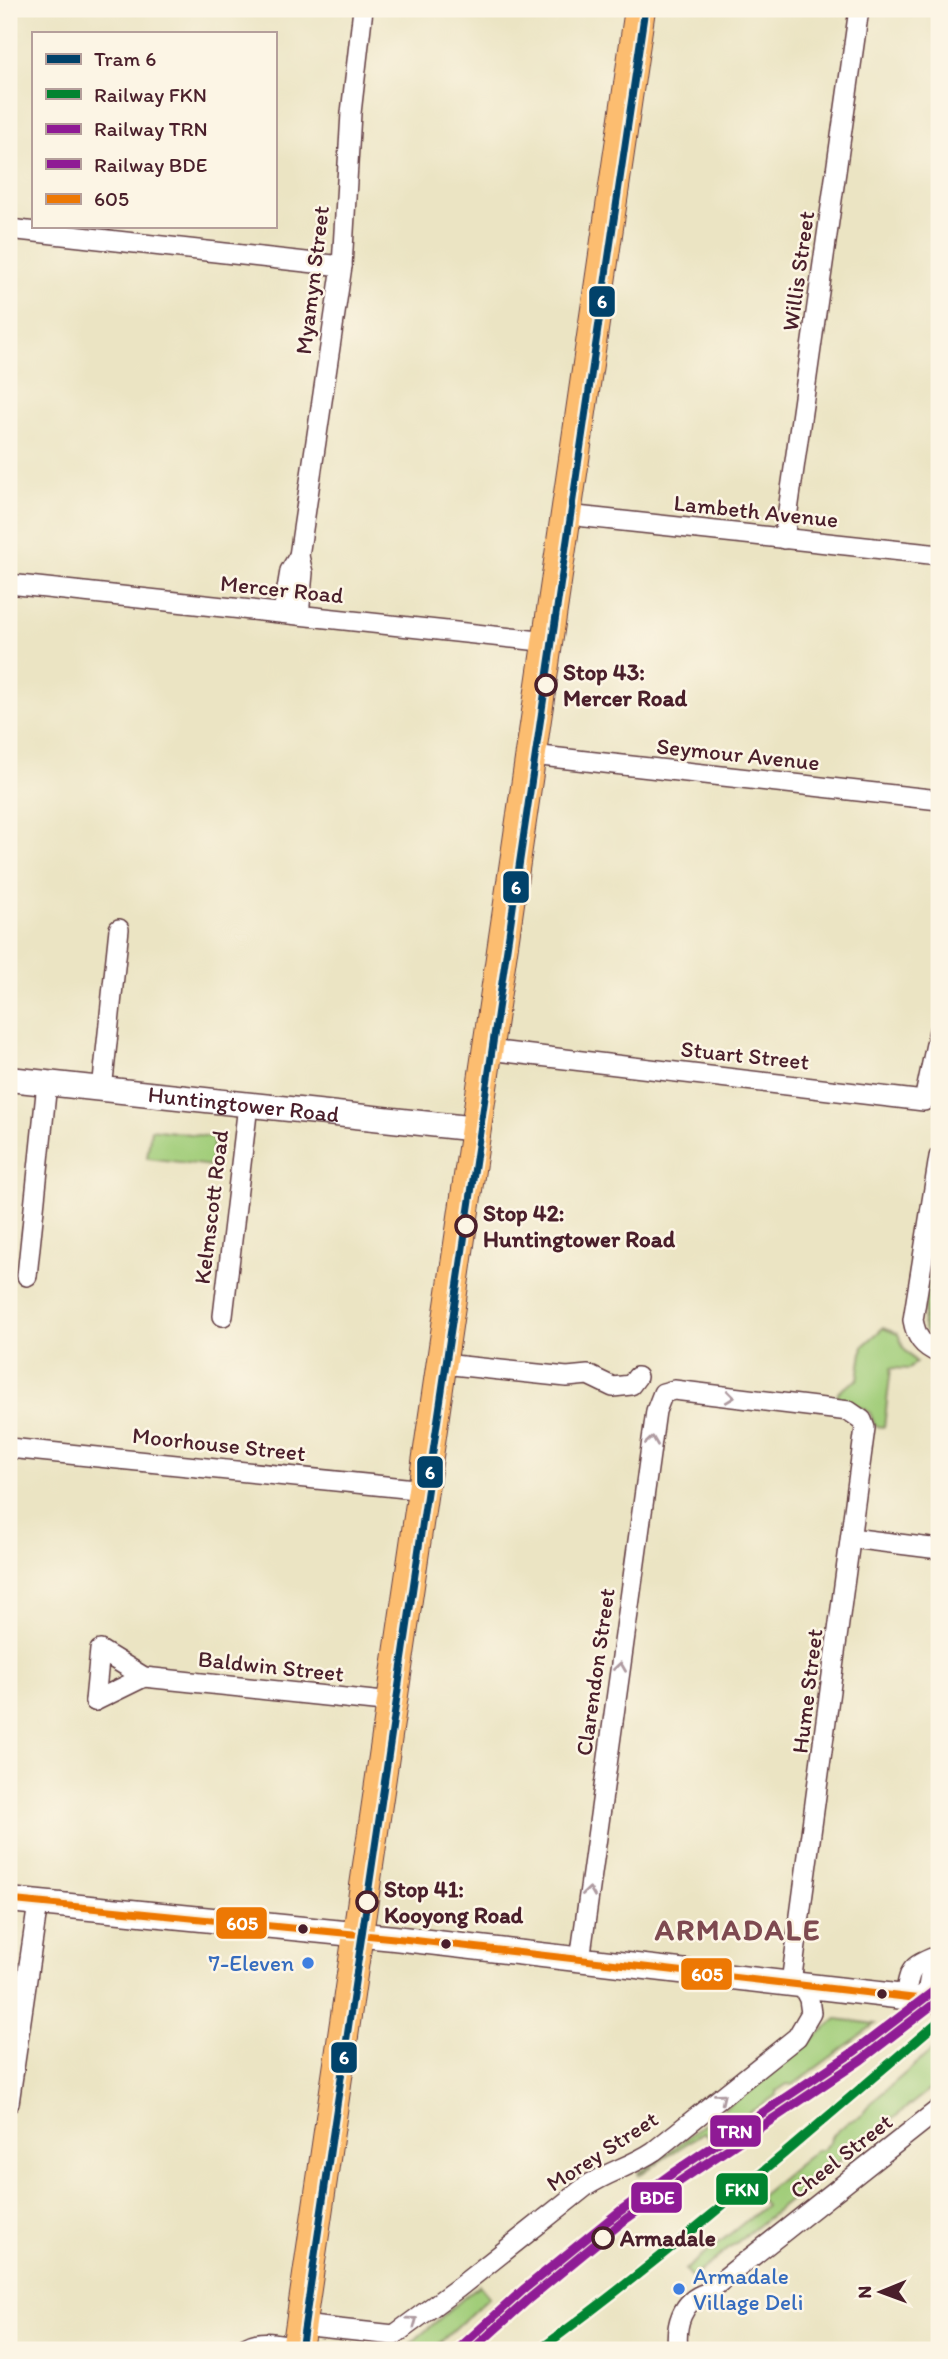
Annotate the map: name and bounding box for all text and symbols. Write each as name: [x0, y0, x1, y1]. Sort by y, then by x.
legend: [32, 32, 276, 228]
text: Tram 6: [94, 46, 156, 71]
text: Railway FKN: [94, 82, 207, 107]
text: Railway TRN: [94, 116, 208, 141]
text: Railway BDE: [94, 152, 207, 177]
text: 605: [94, 186, 129, 211]
street label: Myamyn Street: [289, 204, 335, 356]
street label: Willis Street: [776, 209, 820, 333]
line badge: 6: [588, 285, 616, 318]
text: 6: [597, 290, 607, 313]
street label: Lambeth Avenue: [672, 488, 840, 534]
street label: Mercer Road: [219, 569, 345, 609]
place label: Stop 43: Mercer Road: [563, 658, 687, 712]
marker: Stop 43: Mercer Road: [535, 674, 557, 696]
street label: Seymour Avenue: [655, 732, 821, 776]
line badge: 6: [502, 870, 530, 904]
text: 6: [511, 876, 521, 899]
street label: Stuart Street: [679, 1034, 811, 1076]
street label: Huntingtower Road: [147, 1080, 341, 1128]
street label: Kelmscott Road: [188, 1128, 234, 1286]
place label: Stop 42: Huntingtower Road: [483, 1199, 676, 1253]
marker: Stop 42: Huntingtower Road: [455, 1215, 477, 1237]
one-way arrow: [725, 1390, 736, 1405]
street label: Moorhouse Street: [131, 1421, 307, 1467]
one-way arrow: [644, 1435, 659, 1447]
line badge: 6: [416, 1455, 444, 1489]
text: 6: [425, 1461, 435, 1484]
street label: Clarendon Street: [569, 1586, 621, 1758]
street label: Hume Street: [785, 1627, 829, 1755]
street label: Baldwin Street: [197, 1644, 345, 1688]
one-way arrow: [612, 1661, 627, 1672]
place label: Stop 41: Kooyong Road: [384, 1875, 524, 1929]
one-way arrow: [582, 1886, 597, 1898]
marker: Stop 41: Kooyong Road: [356, 1891, 378, 1913]
line badge: 605: [215, 1906, 268, 1940]
district label: ARMADALE: [654, 1911, 821, 1948]
text: 605: [226, 1912, 258, 1935]
unlabelled marker: [296, 1922, 310, 1936]
unlabelled marker: [439, 1937, 453, 1951]
place label: 7-Eleven: [209, 1949, 294, 1977]
marker: 7-Eleven: [300, 1955, 316, 1971]
line badge: 605: [680, 1957, 733, 1991]
text: 605: [691, 1963, 723, 1986]
unlabelled marker: [875, 1987, 889, 2001]
line badge: 6: [330, 2041, 358, 2074]
text: 6: [339, 2046, 349, 2069]
one-way arrow: [713, 2093, 726, 2105]
street label: Morey Street: [541, 2104, 663, 2197]
street label: Cheel Street: [784, 2107, 898, 2205]
line badge: TRN: [709, 2114, 762, 2148]
text: TRN: [716, 2120, 753, 2143]
line badge: FKN: [715, 2172, 769, 2206]
text: FKN: [725, 2178, 759, 2201]
line badge: BDE: [630, 2181, 683, 2214]
text: BDE: [640, 2186, 675, 2209]
place label: Armadale: [619, 2224, 716, 2252]
marker: Armadale: [592, 2227, 614, 2249]
north arrow: [846, 2258, 916, 2328]
place label: Armadale Village Deli: [693, 2262, 803, 2316]
marker: Armadale Village Deli: [671, 2281, 687, 2297]
text: N: [853, 2286, 876, 2299]
one-way arrow: [405, 2317, 418, 2329]

